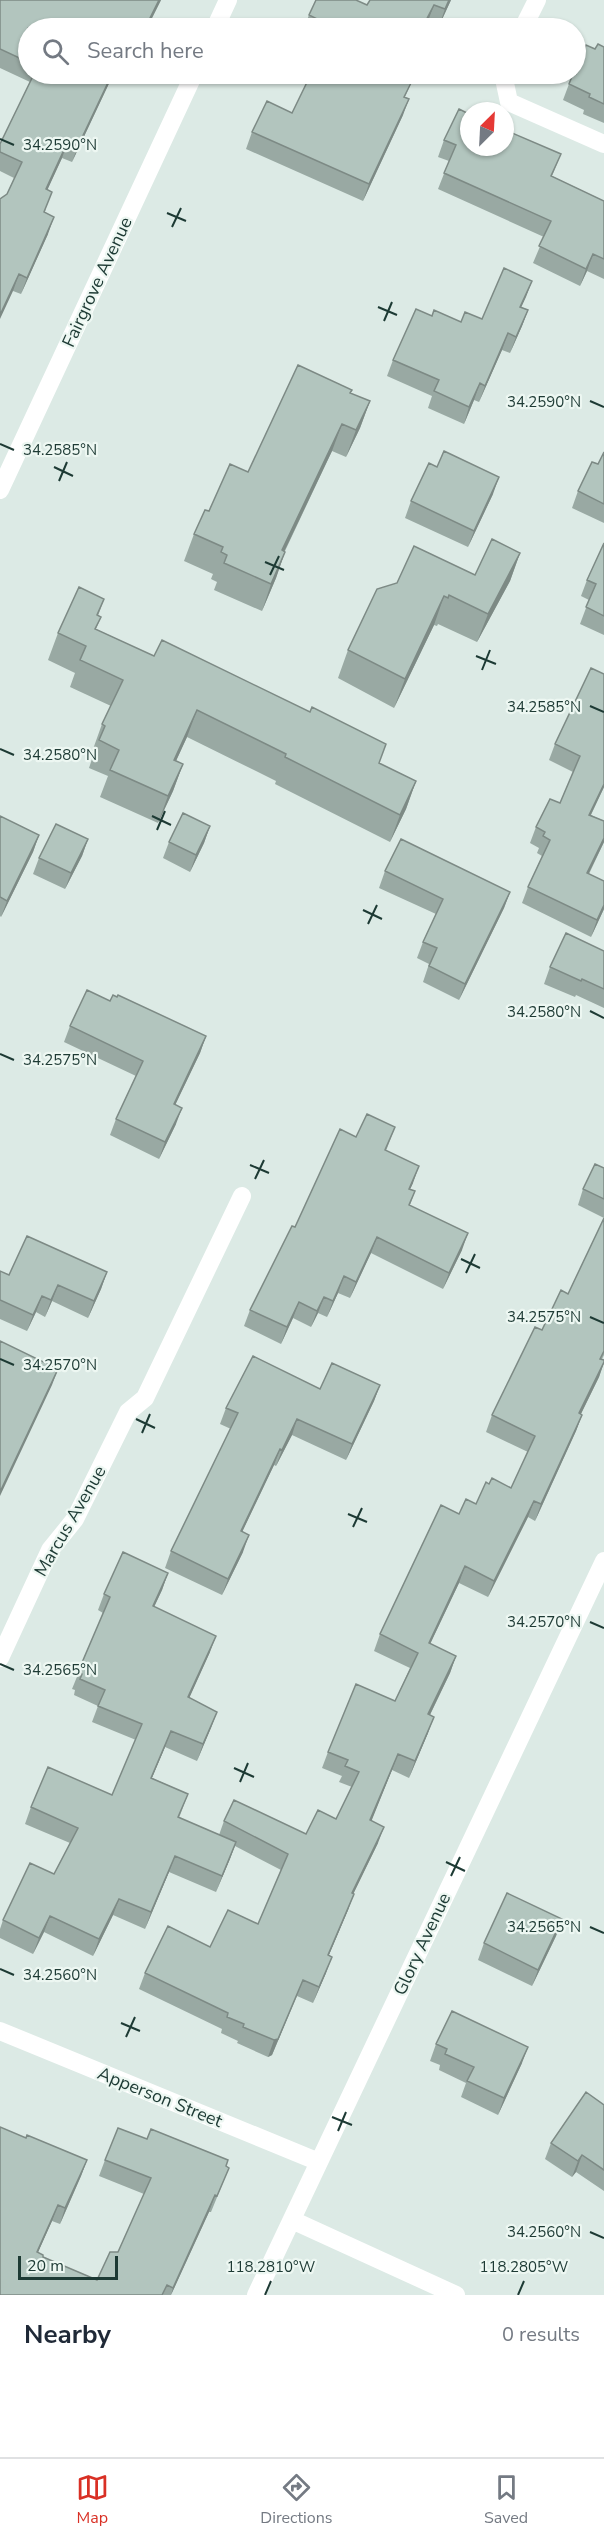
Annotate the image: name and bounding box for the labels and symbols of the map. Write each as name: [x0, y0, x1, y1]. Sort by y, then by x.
north arrow: [460, 102, 514, 156]
text: 34.2590°N: [23, 135, 97, 155]
street label: Fairgrove Avenue: [56, 213, 138, 351]
text: 34.2590°N: [507, 392, 581, 412]
text: 34.2585°N: [23, 440, 97, 460]
text: 34.2585°N: [507, 697, 581, 717]
text: 34.2580°N: [23, 745, 97, 765]
text: 34.2580°N: [507, 1002, 581, 1022]
text: 34.2575°N: [23, 1050, 97, 1070]
text: 34.2575°N: [507, 1307, 581, 1327]
text: 34.2570°N: [23, 1355, 97, 1375]
street label: Marcus Avenue: [29, 1461, 111, 1581]
text: 34.2570°N: [507, 1612, 581, 1632]
text: 34.2565°N: [23, 1660, 97, 1680]
street label: Glory Avenue: [388, 1889, 456, 1999]
text: 34.2565°N: [507, 1917, 581, 1937]
text: 34.2560°N: [23, 1965, 97, 1985]
street label: Apperson Street: [94, 2061, 227, 2133]
text: 34.2560°N: [507, 2222, 581, 2242]
scale bar: [18, 2253, 118, 2280]
text: 118.2810°W: [227, 2257, 316, 2277]
text: 118.2805°W: [480, 2257, 569, 2277]

